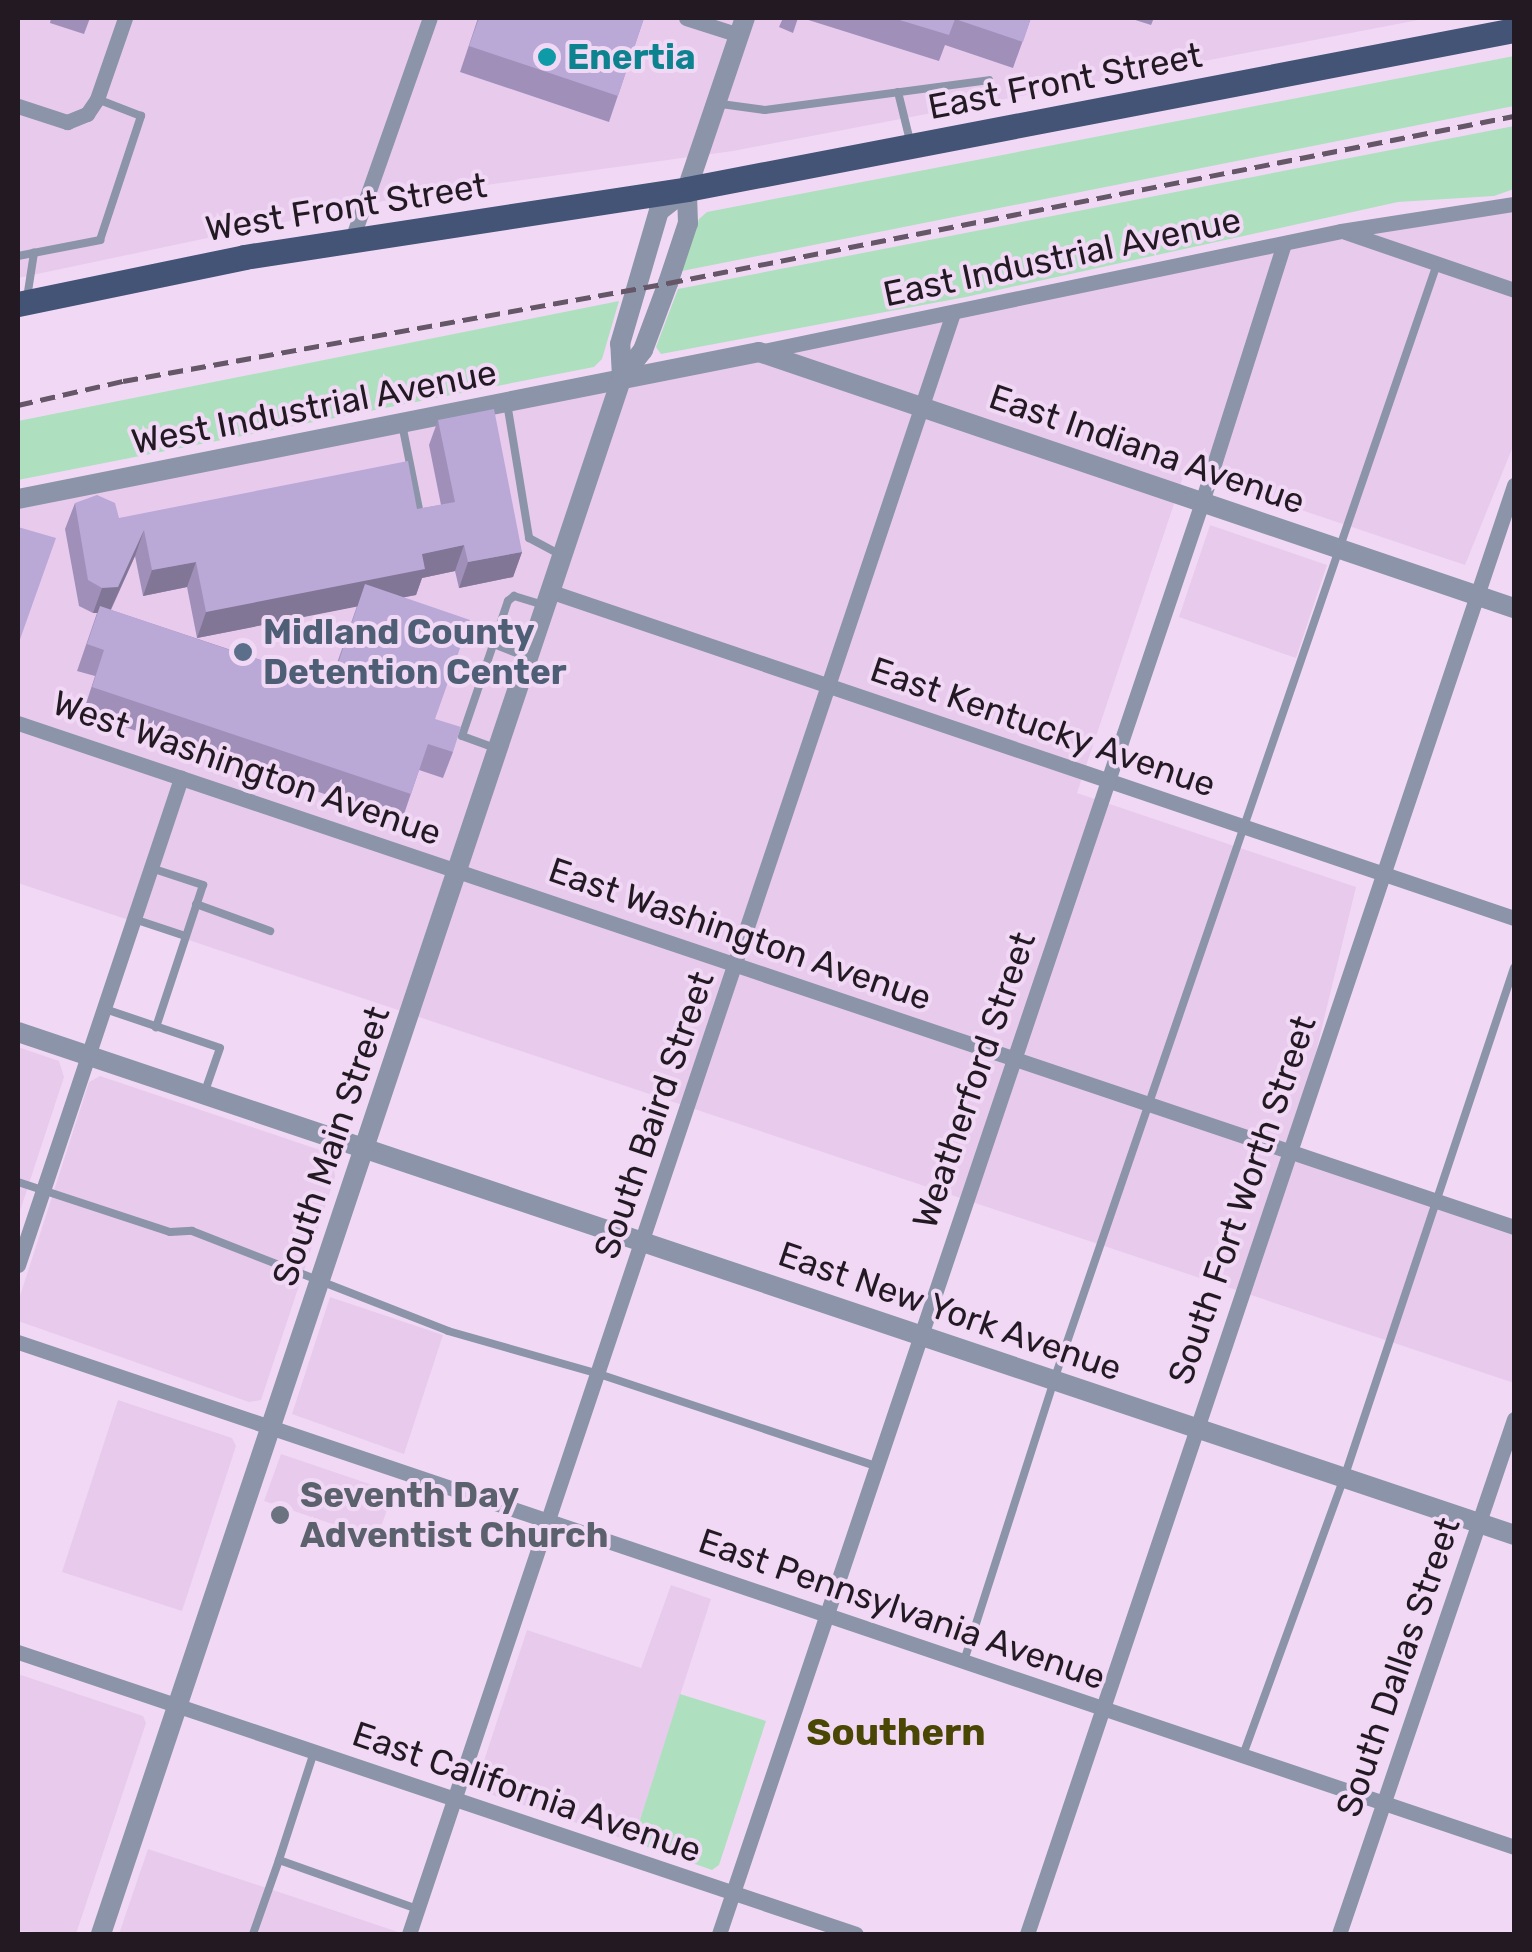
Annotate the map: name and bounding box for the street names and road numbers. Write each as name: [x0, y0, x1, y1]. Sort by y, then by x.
street label: East Front Street: [925, 34, 1205, 128]
street label: West Front Street: [202, 164, 490, 250]
street label: East Industrial Avenue: [879, 198, 1245, 316]
street label: West Industrial Avenue: [127, 351, 501, 463]
street label: East Indiana Avenue: [983, 375, 1311, 523]
street label: East Kentucky Avenue: [864, 648, 1222, 806]
street label: West Washington Avenue: [47, 681, 447, 855]
street label: East Washington Avenue: [543, 849, 937, 1019]
street label: Weatherford Street: [904, 926, 1044, 1234]
street label: South Baird Street: [585, 966, 723, 1264]
street label: South Main Street: [263, 1001, 399, 1291]
street label: South Fort Worth Street: [1159, 1010, 1325, 1390]
street label: East New York Avenue: [772, 1232, 1128, 1390]
street label: South Dallas Street: [1327, 1512, 1469, 1822]
street label: East Pennsylvania Avenue: [693, 1519, 1111, 1699]
street label: East California Avenue: [347, 1712, 707, 1872]

